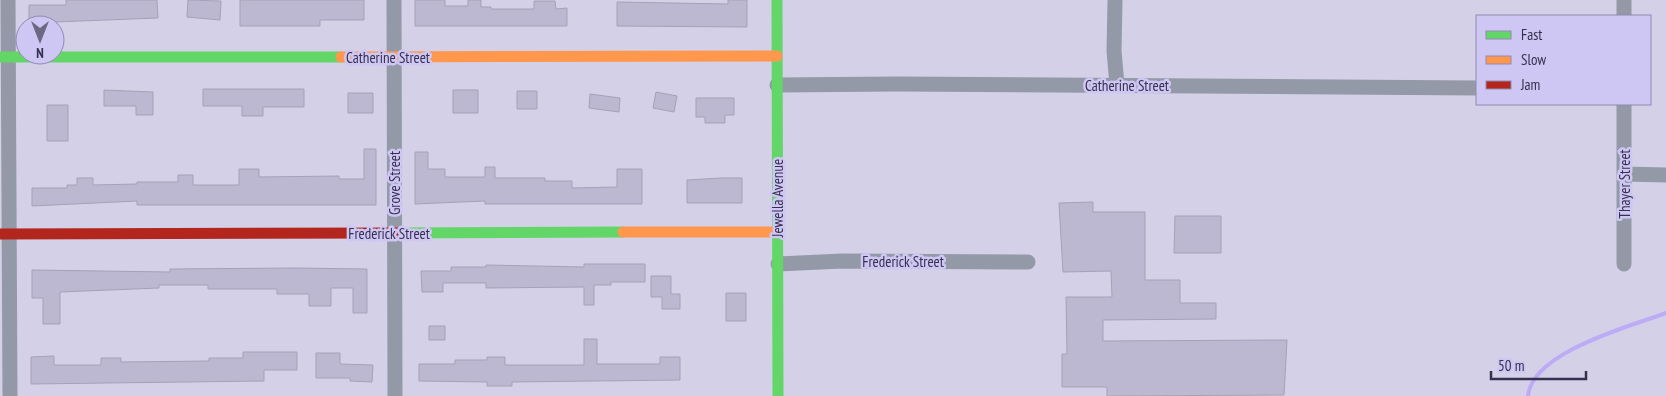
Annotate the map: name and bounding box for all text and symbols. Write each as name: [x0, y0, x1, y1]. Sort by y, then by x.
north arrow: [15, 15, 65, 65]
legend: [1476, 15, 1651, 105]
text: Fast: [1521, 25, 1542, 44]
text: N: [36, 44, 44, 62]
street label: Catherine Street: [346, 48, 430, 67]
text: Slow: [1521, 50, 1546, 69]
text: Jam: [1520, 75, 1540, 94]
street label: Catherine Street: [1085, 76, 1169, 95]
street label: Thayer Street: [1615, 149, 1634, 219]
street label: Grove Street: [385, 151, 404, 215]
street label: Jewella Avenue: [768, 159, 787, 238]
street label: Frederick Street: [348, 224, 430, 243]
street label: Frederick Street: [862, 252, 944, 271]
scale bar: [1491, 348, 1586, 380]
text: 50 m: [1498, 356, 1524, 375]

